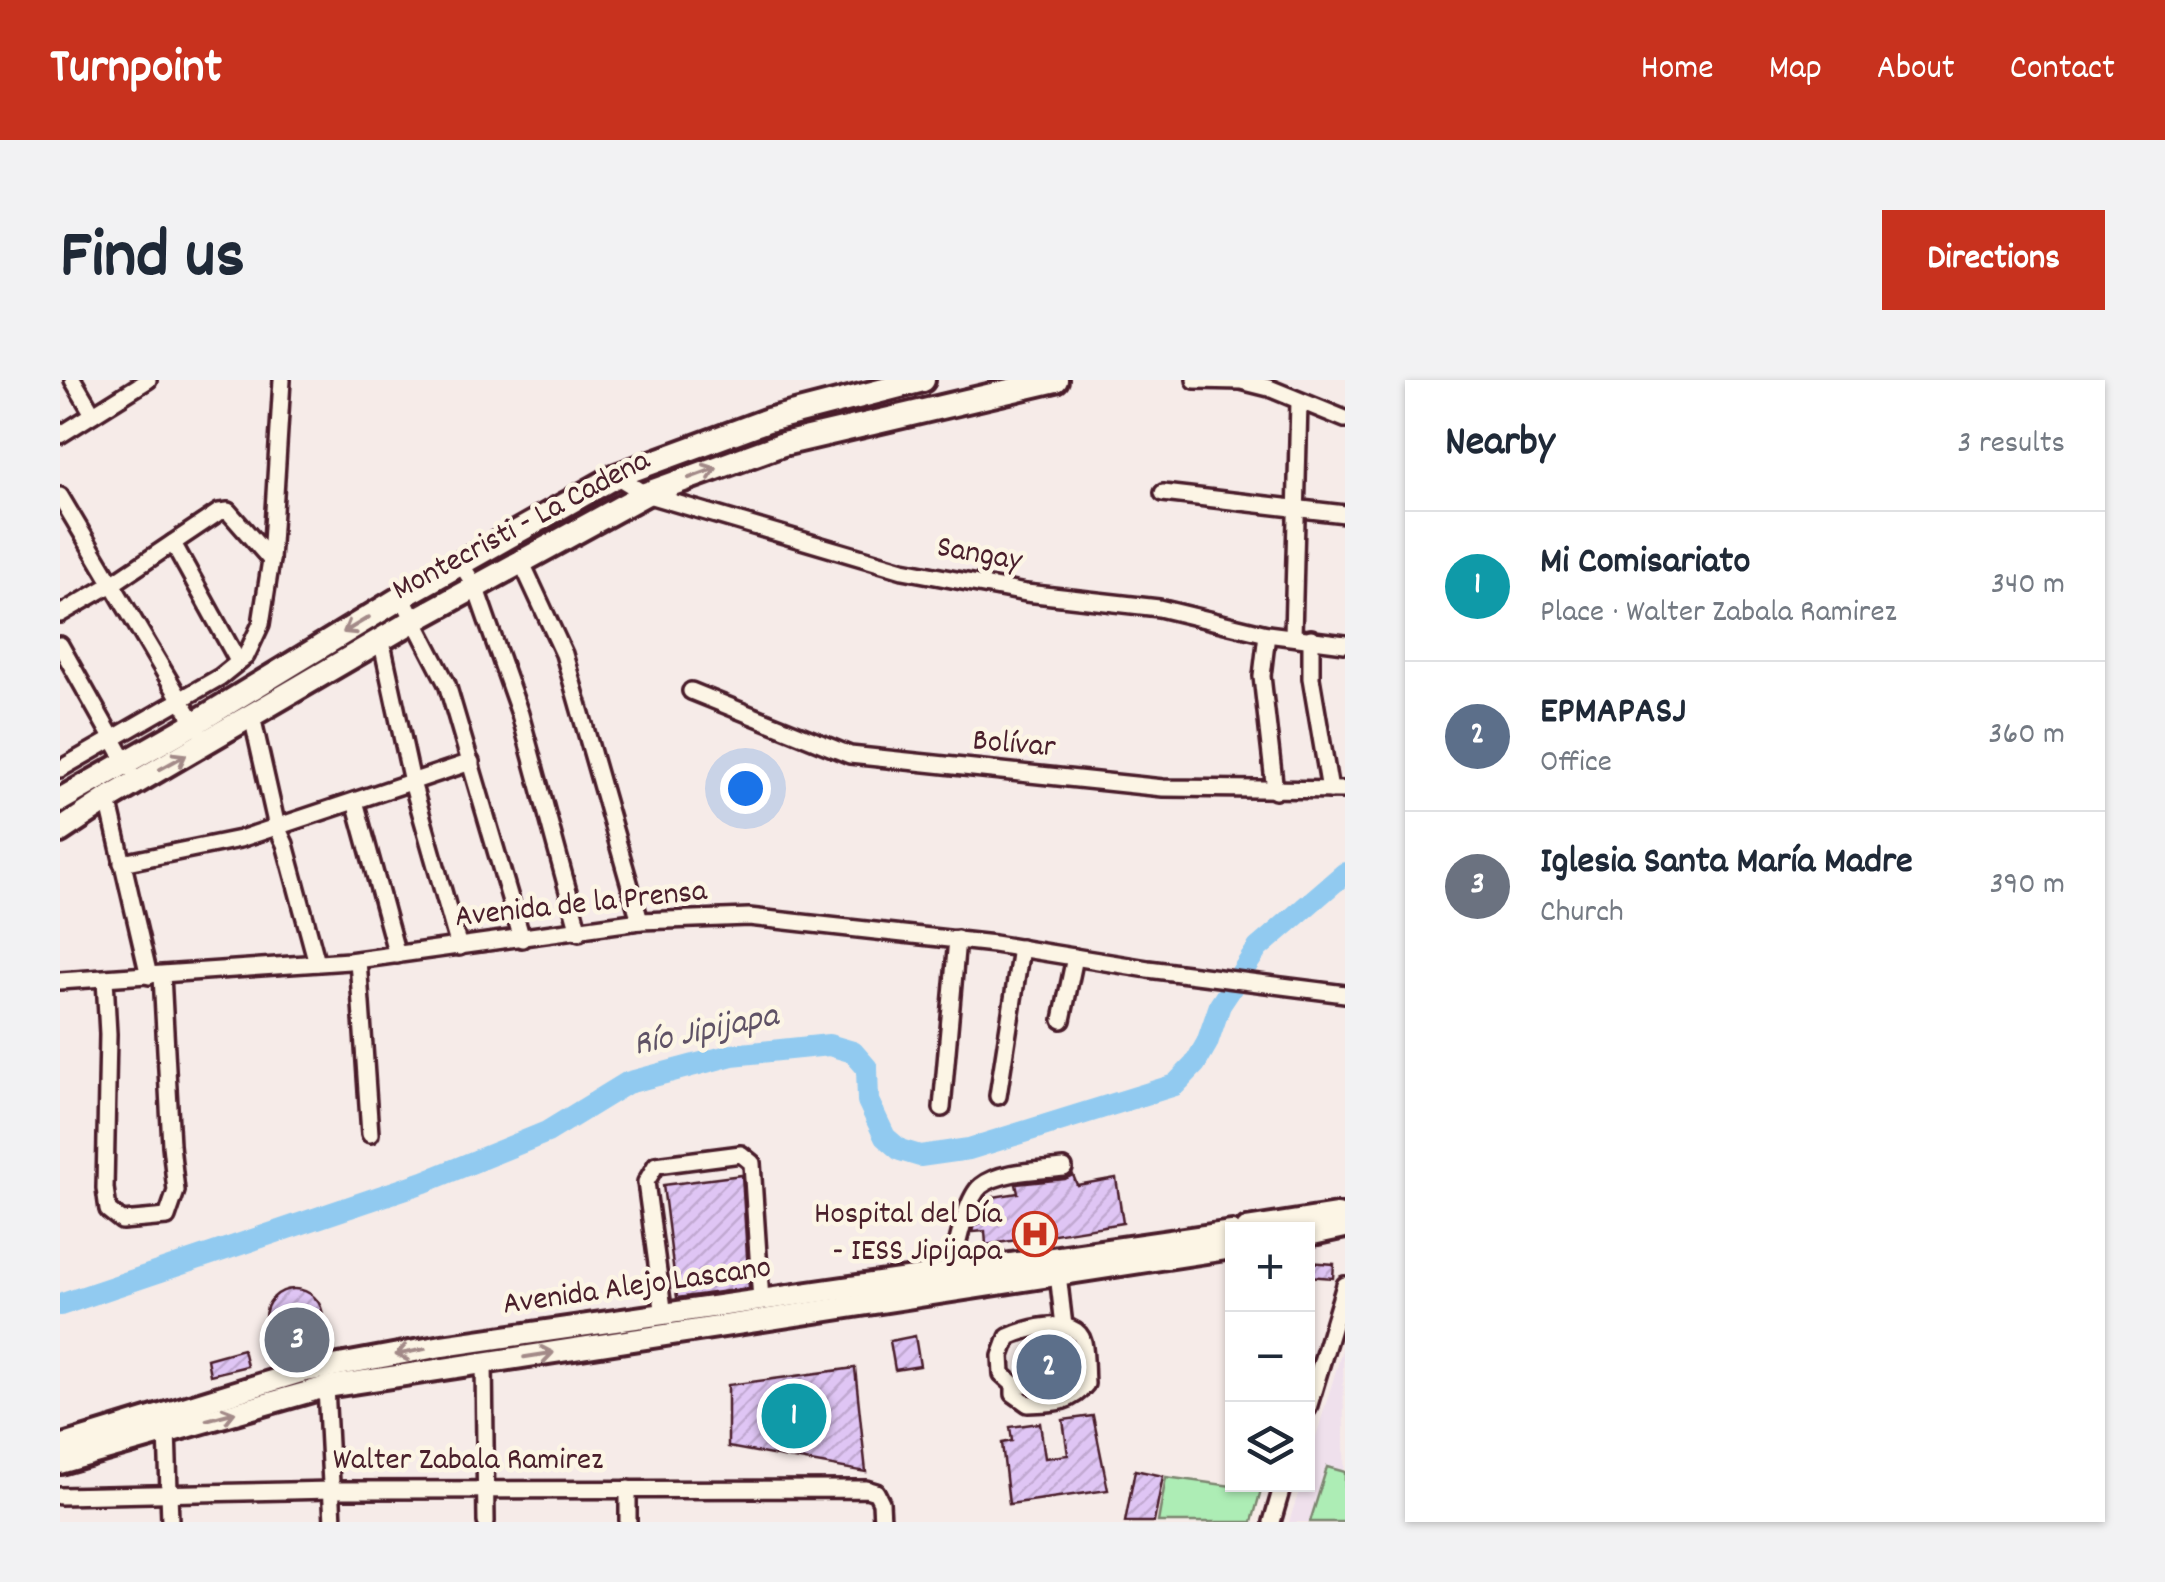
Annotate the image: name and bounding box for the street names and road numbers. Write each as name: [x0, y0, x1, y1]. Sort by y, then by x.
street label: Montecristi - La Cadena: [385, 439, 660, 614]
street label: Sangay: [933, 526, 1026, 586]
street label: Bolívar: [971, 719, 1058, 773]
street label: Avenida de la Prensa: [453, 870, 710, 942]
street label: Avenida Alejo Lascano: [500, 1246, 774, 1330]
street label: Walter Zabala Ramirez: [333, 1439, 603, 1485]

